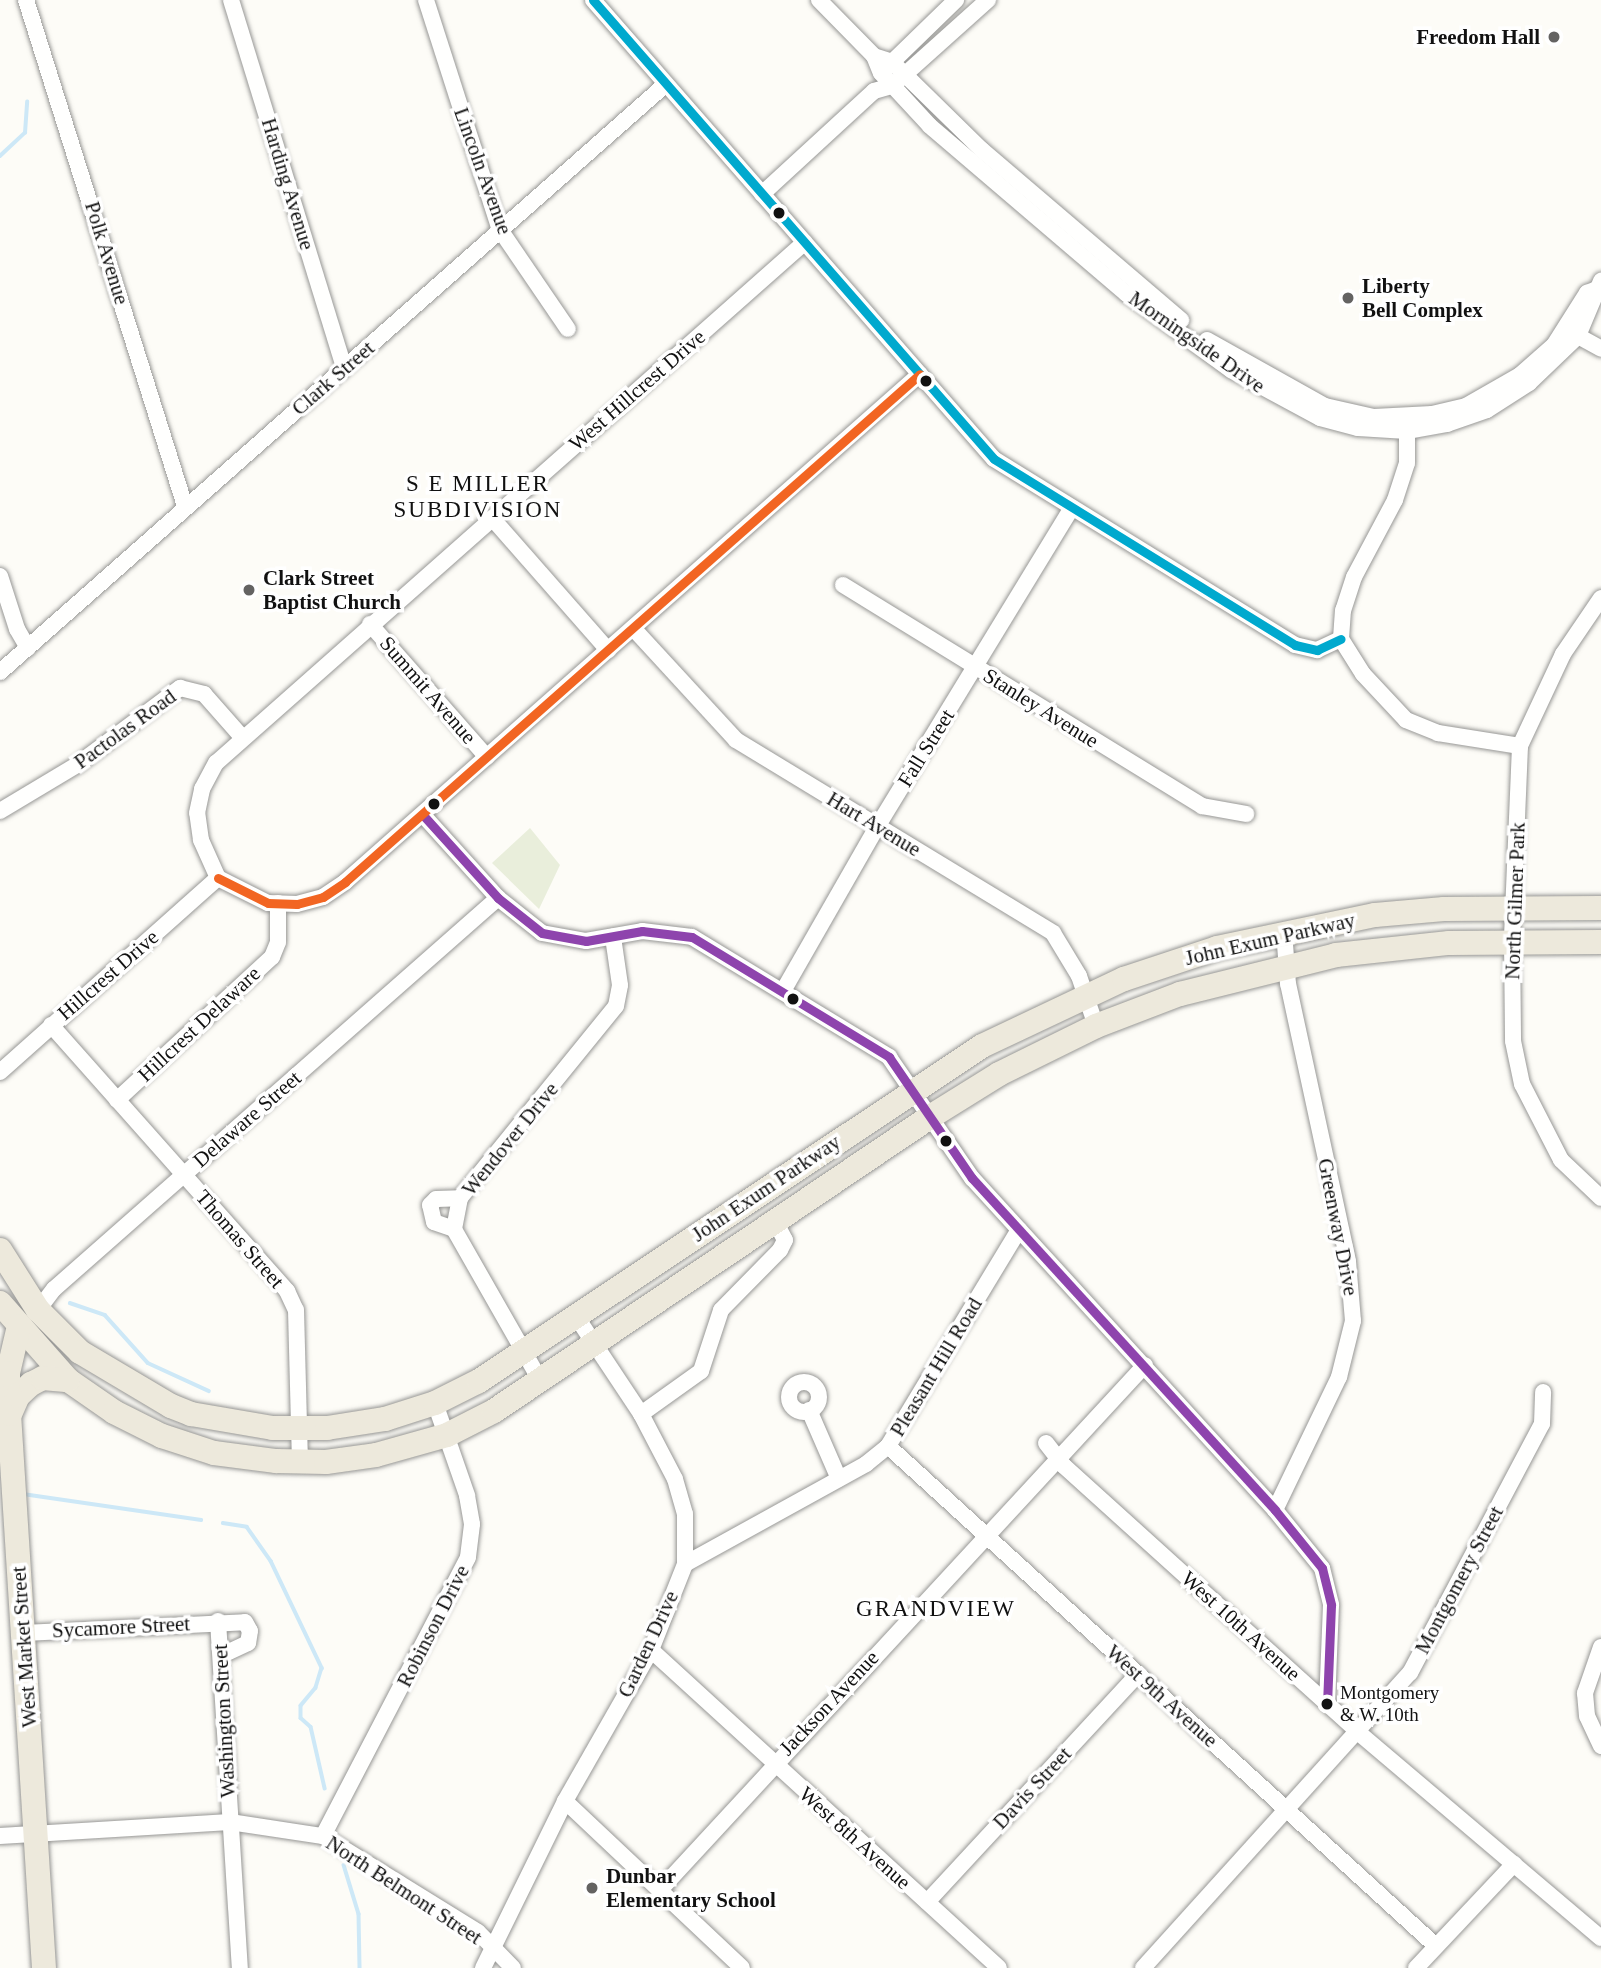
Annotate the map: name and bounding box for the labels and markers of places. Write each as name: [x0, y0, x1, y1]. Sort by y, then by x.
place label: Freedom Hall: [1416, 24, 1540, 50]
marker: Freedom Hall: [1546, 29, 1562, 45]
unlabelled marker: [772, 206, 786, 220]
place label: Liberty Bell Complex: [1362, 273, 1483, 323]
marker: Liberty Bell Complex: [1340, 290, 1356, 306]
unlabelled marker: [919, 374, 933, 388]
place label: Clark Street Baptist Church: [263, 565, 401, 615]
marker: Clark Street Baptist Church: [241, 582, 257, 598]
unlabelled marker: [427, 797, 441, 811]
unlabelled marker: [786, 992, 800, 1006]
unlabelled marker: [939, 1134, 953, 1148]
place label: Montgomery & W. 10th: [1340, 1682, 1439, 1726]
marker: Montgomery & W. 10th: [1320, 1697, 1334, 1711]
place label: Dunbar Elementary School: [606, 1863, 776, 1913]
marker: Dunbar Elementary School: [584, 1880, 600, 1896]

